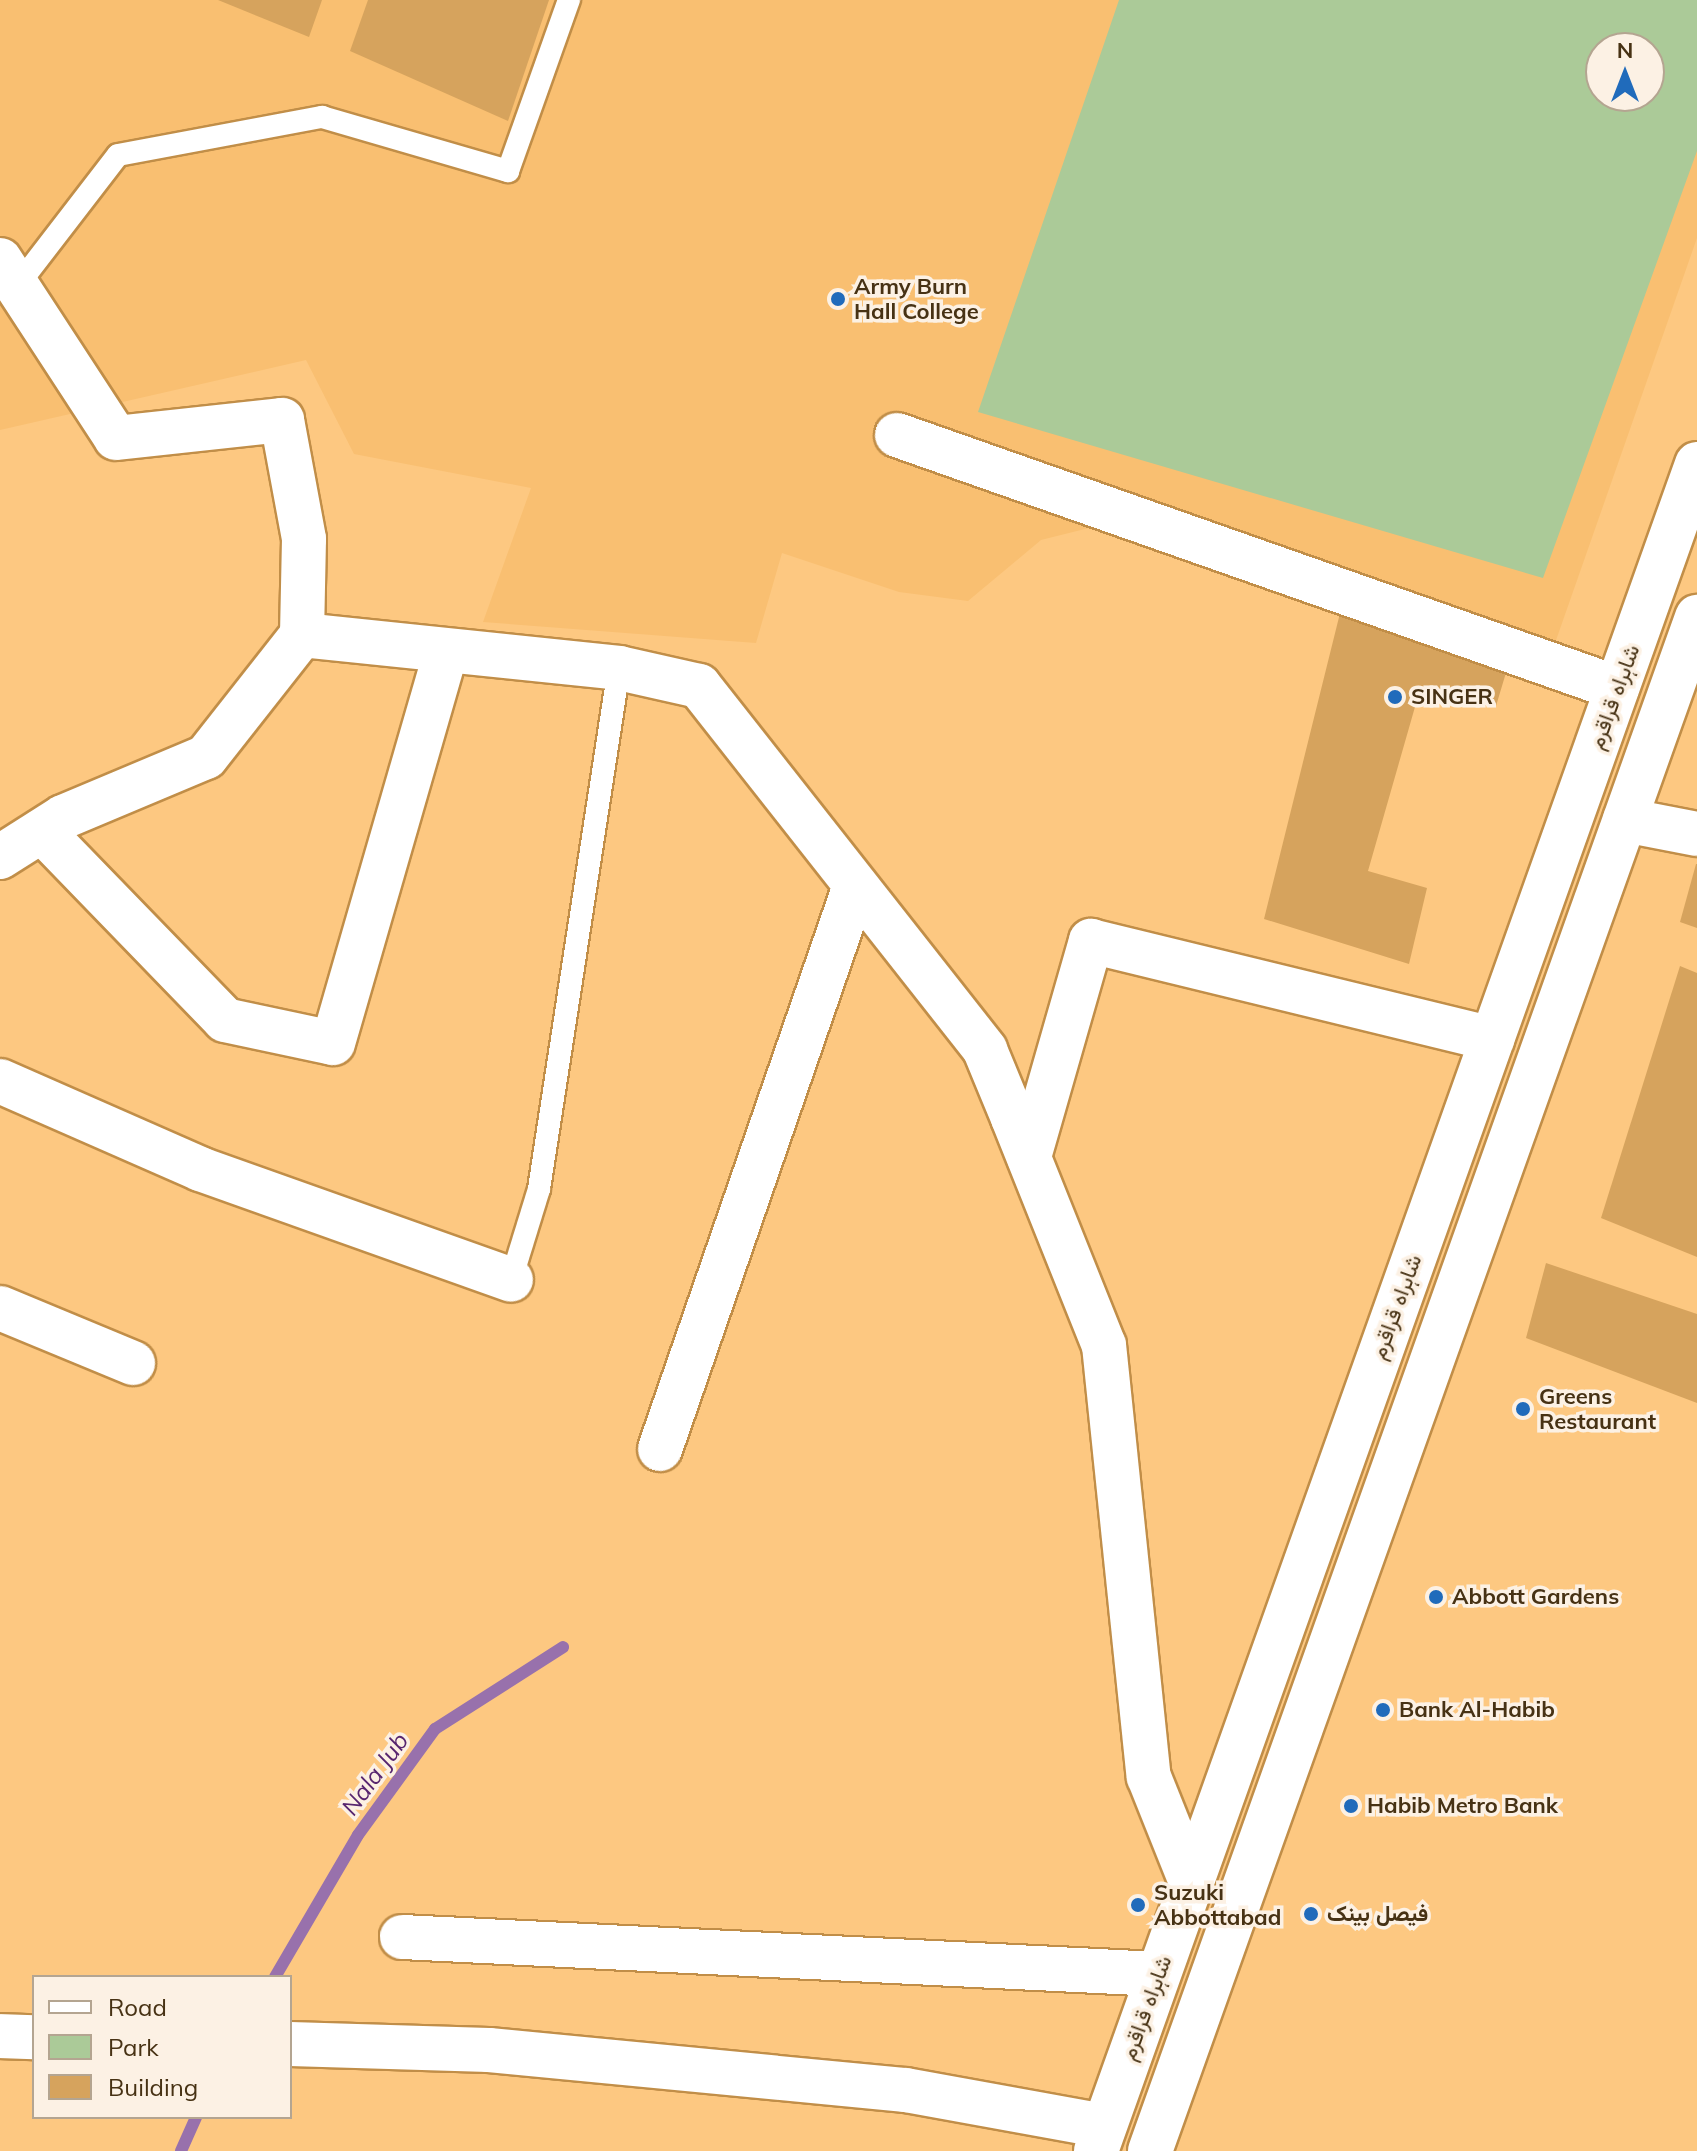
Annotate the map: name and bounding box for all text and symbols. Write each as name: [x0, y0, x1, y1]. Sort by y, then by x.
north arrow: [1585, 32, 1665, 112]
text: N: [1617, 36, 1633, 64]
place label: Army Burn Hall College: [854, 273, 979, 324]
marker: Army Burn Hall College: [829, 290, 847, 308]
street label: شاہراہ قراقرم: [1583, 641, 1645, 753]
place label: SINGER: [1411, 684, 1493, 710]
marker: SINGER: [1386, 688, 1404, 706]
street label: شاہراہ قراقرم: [1365, 1251, 1427, 1363]
place label: Greens Restaurant: [1539, 1383, 1656, 1434]
marker: Greens Restaurant: [1514, 1400, 1532, 1418]
place label: Abbott Gardens: [1452, 1584, 1619, 1610]
marker: Abbott Gardens: [1427, 1588, 1445, 1606]
place label: Bank Al-Habib: [1399, 1697, 1555, 1723]
marker: Bank Al-Habib: [1374, 1701, 1392, 1719]
water label: Nala Jub: [335, 1727, 415, 1821]
place label: Habib Metro Bank: [1367, 1793, 1558, 1819]
marker: Habib Metro Bank: [1342, 1797, 1360, 1815]
place label: Suzuki Abbottabad: [1154, 1879, 1281, 1930]
marker: Suzuki Abbottabad: [1129, 1896, 1147, 1914]
place label: فیصل بینک: [1327, 1901, 1428, 1927]
marker: فیصل بینک: [1302, 1905, 1320, 1923]
street label: شاہراہ قراقرم: [1115, 1952, 1177, 2064]
legend: [32, 1975, 292, 2119]
text: Road: [108, 1992, 167, 2022]
text: Park: [108, 2032, 159, 2062]
text: Building: [108, 2072, 198, 2102]

